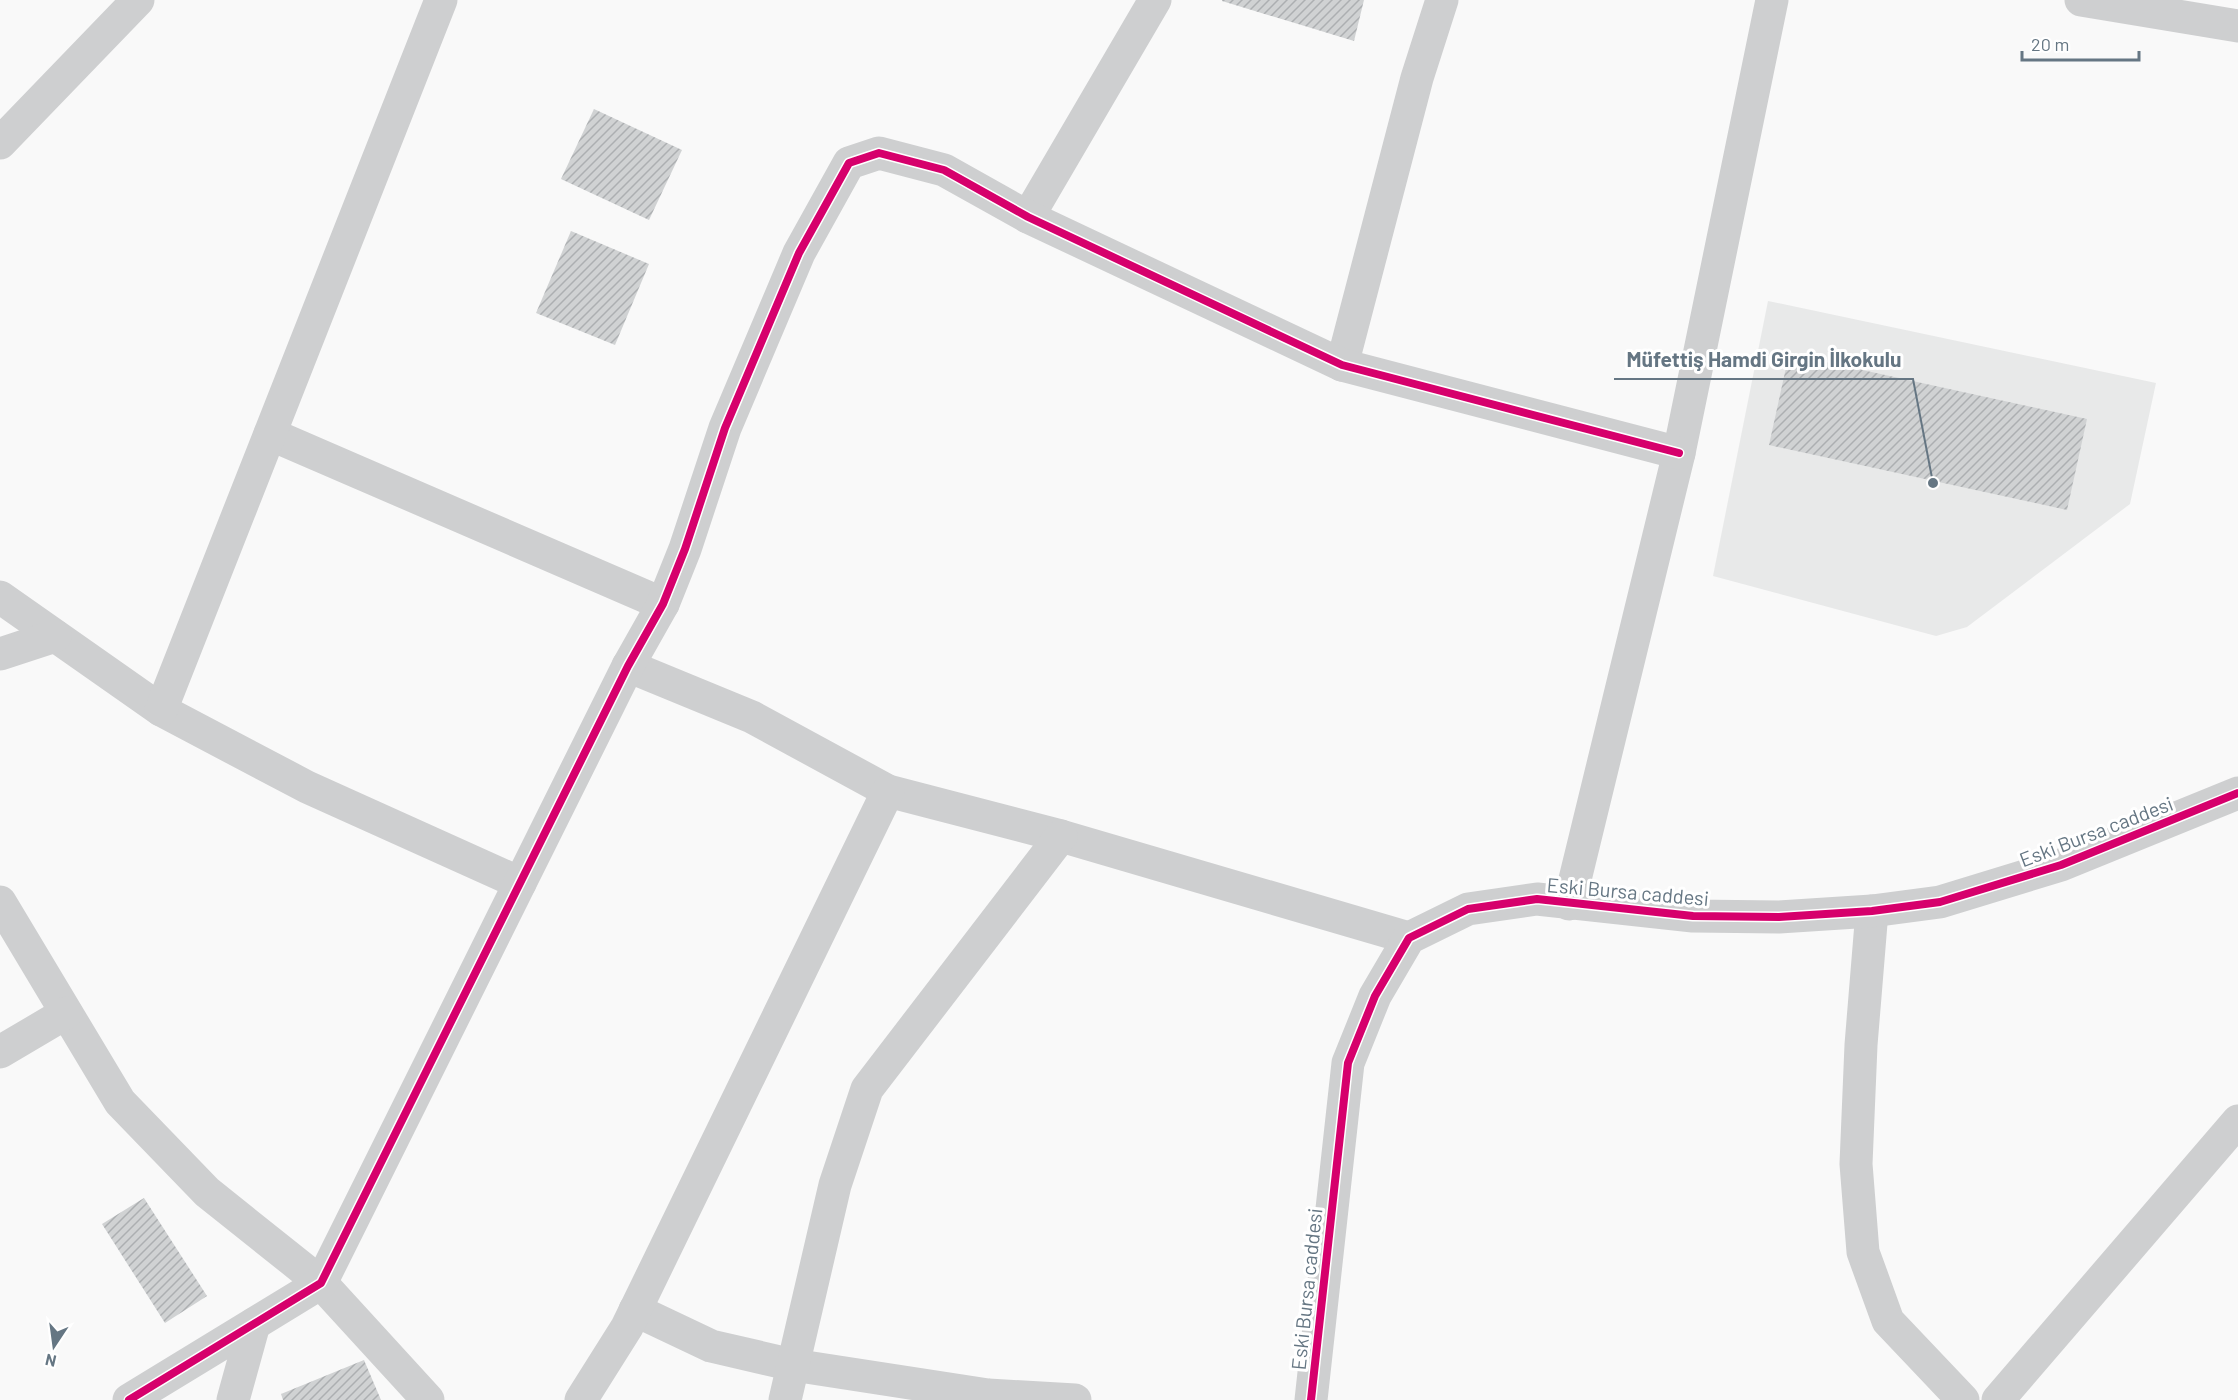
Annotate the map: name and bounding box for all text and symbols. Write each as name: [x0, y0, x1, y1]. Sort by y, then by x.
scale bar: [2022, 24, 2139, 62]
text: 20 m: [2031, 33, 2069, 55]
callout: Müfettiş Hamdi Girgin İlkokulu: [1614, 340, 1913, 379]
text: Müfettiş Hamdi Girgin İlkokulu: [1627, 346, 1901, 371]
street label: Eski Bursa caddesi: [2016, 791, 2176, 871]
street label: Eski Bursa caddesi: [1546, 872, 1710, 910]
street label: Eski Bursa caddesi: [1286, 1207, 1326, 1371]
north arrow: [24, 1316, 84, 1376]
text: N: [43, 1351, 58, 1372]

